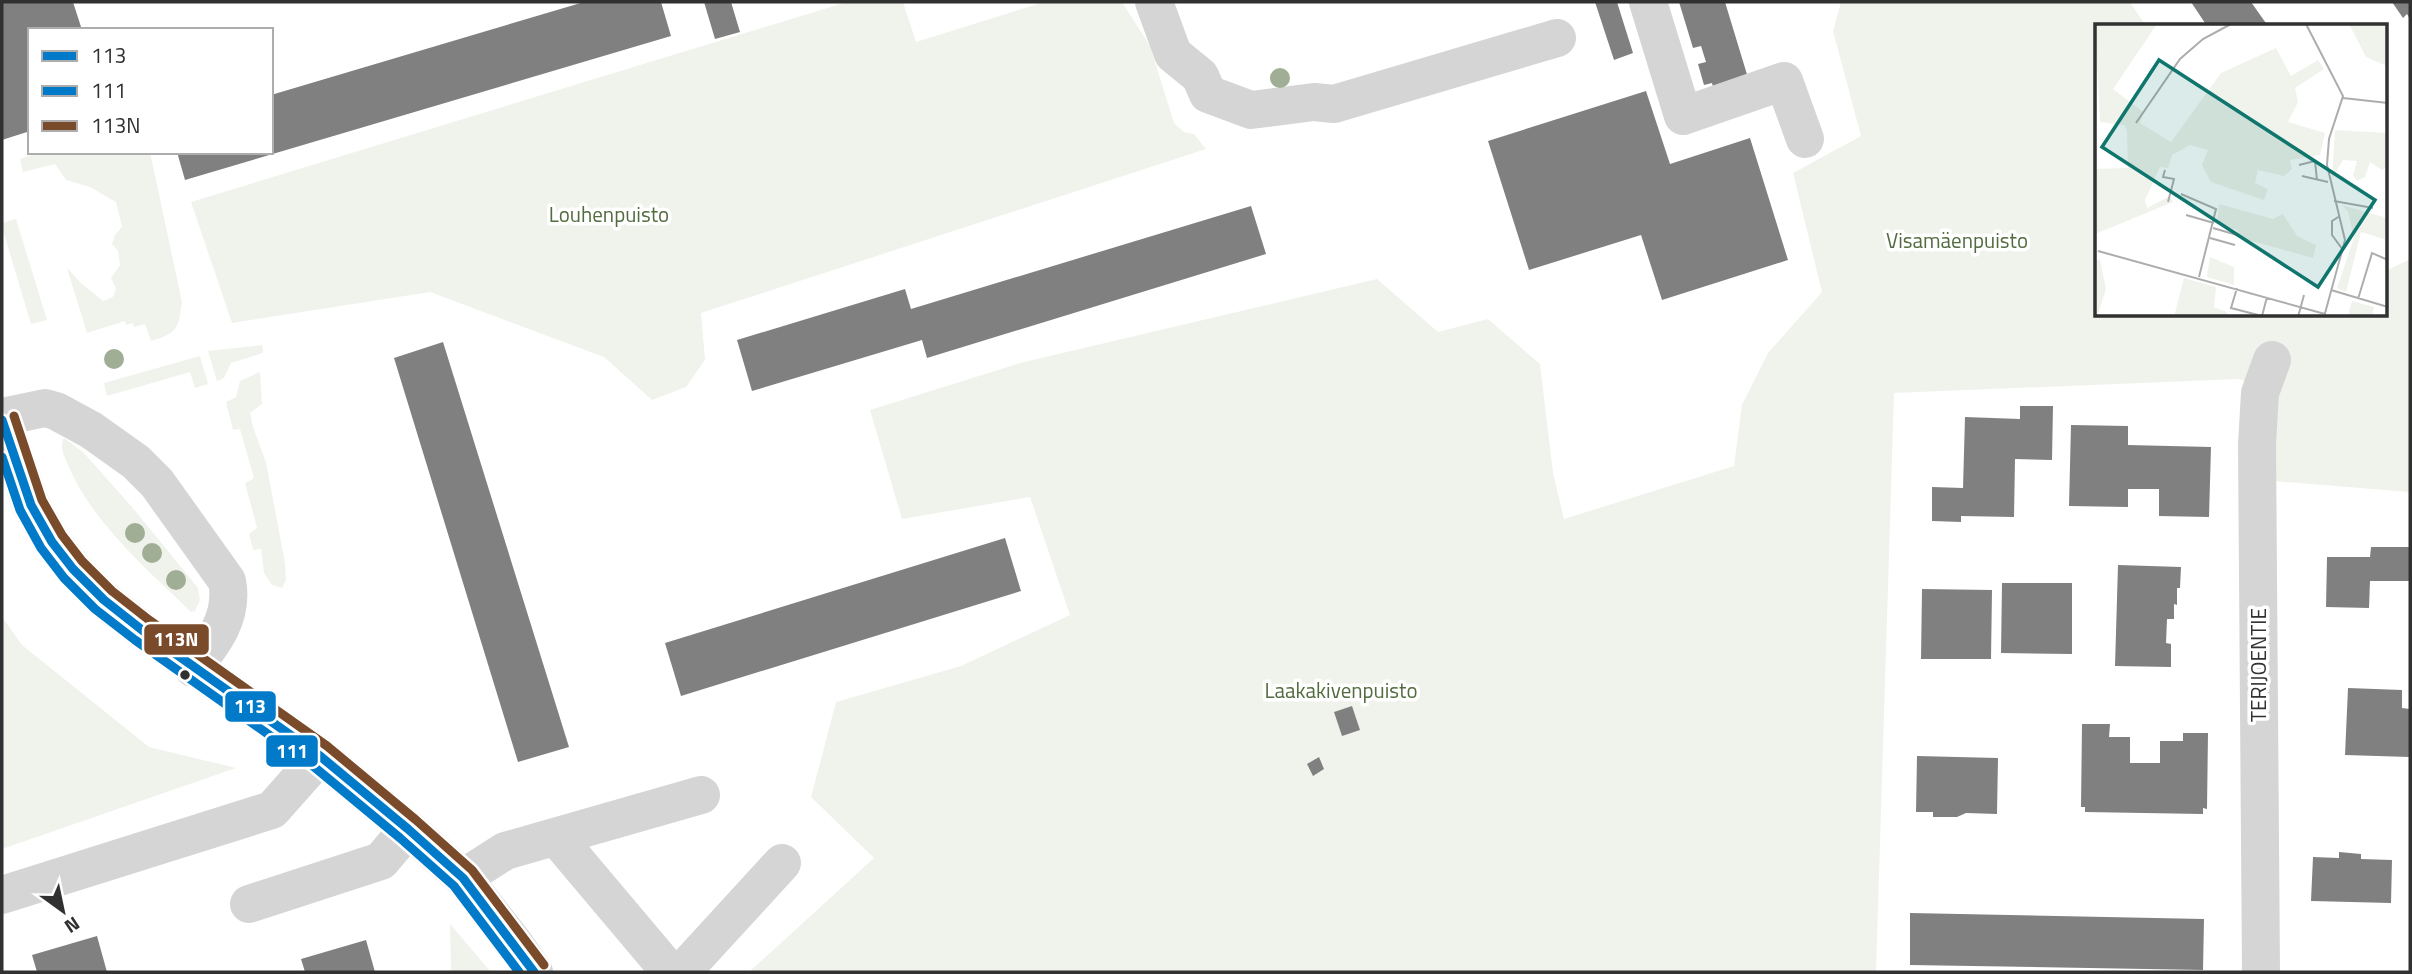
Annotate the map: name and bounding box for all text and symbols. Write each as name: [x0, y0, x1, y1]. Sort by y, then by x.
inset map: [2095, 24, 2388, 317]
legend: [28, 28, 273, 154]
text: 113: [91, 39, 126, 71]
text: 111: [91, 74, 126, 106]
text: 113N: [91, 109, 140, 141]
park label: Louhenpuisto: [549, 198, 669, 230]
park label: Visamäenpuisto: [1886, 224, 2028, 256]
street label: TERIJOENTIE: [2242, 608, 2274, 722]
line badge: 113N: [143, 623, 210, 656]
text: 113N: [153, 624, 199, 653]
unlabelled marker: [178, 668, 192, 682]
park label: Laakakivenpuisto: [1264, 674, 1418, 706]
line badge: 113: [224, 690, 277, 723]
text: 113: [234, 691, 266, 720]
line badge: 111: [265, 734, 319, 768]
text: 111: [276, 736, 308, 765]
north arrow: [28, 876, 98, 946]
text: N: [59, 910, 86, 941]

